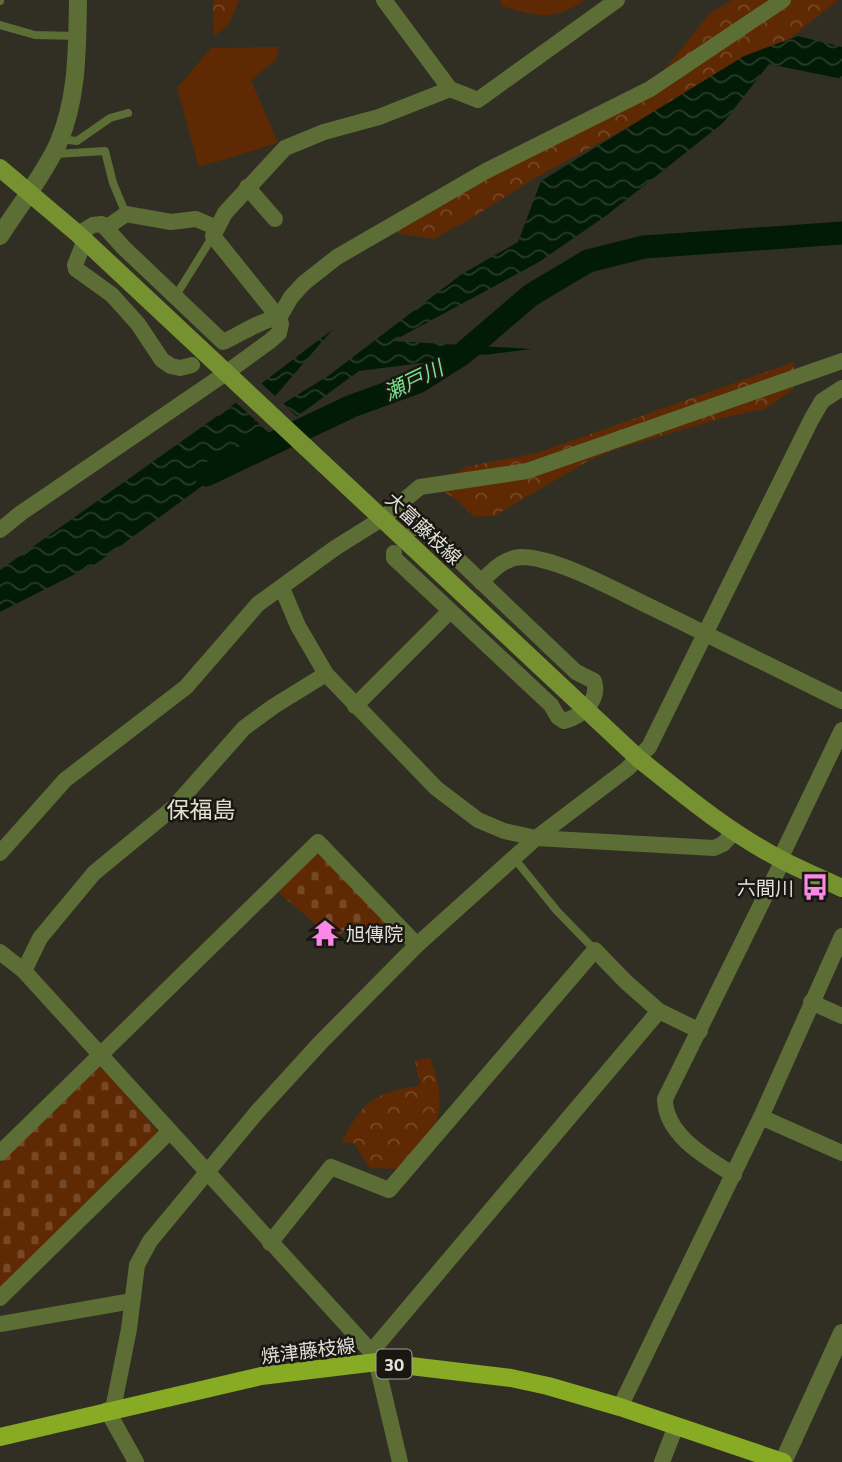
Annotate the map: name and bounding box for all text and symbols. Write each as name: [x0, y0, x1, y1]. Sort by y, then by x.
water label: 瀬戸川: [378, 351, 450, 408]
street label: 大富藤枝線: [379, 485, 469, 571]
district label: 保福島: [167, 792, 236, 827]
bus stop icon: 六間川: [800, 872, 830, 902]
place label: 六間川: [737, 873, 794, 902]
temple icon: 旭傳院: [310, 918, 340, 948]
place label: 旭傳院: [346, 919, 403, 948]
street label: 焼津藤枝線: [259, 1330, 357, 1370]
road number: 30: [376, 1350, 412, 1378]

